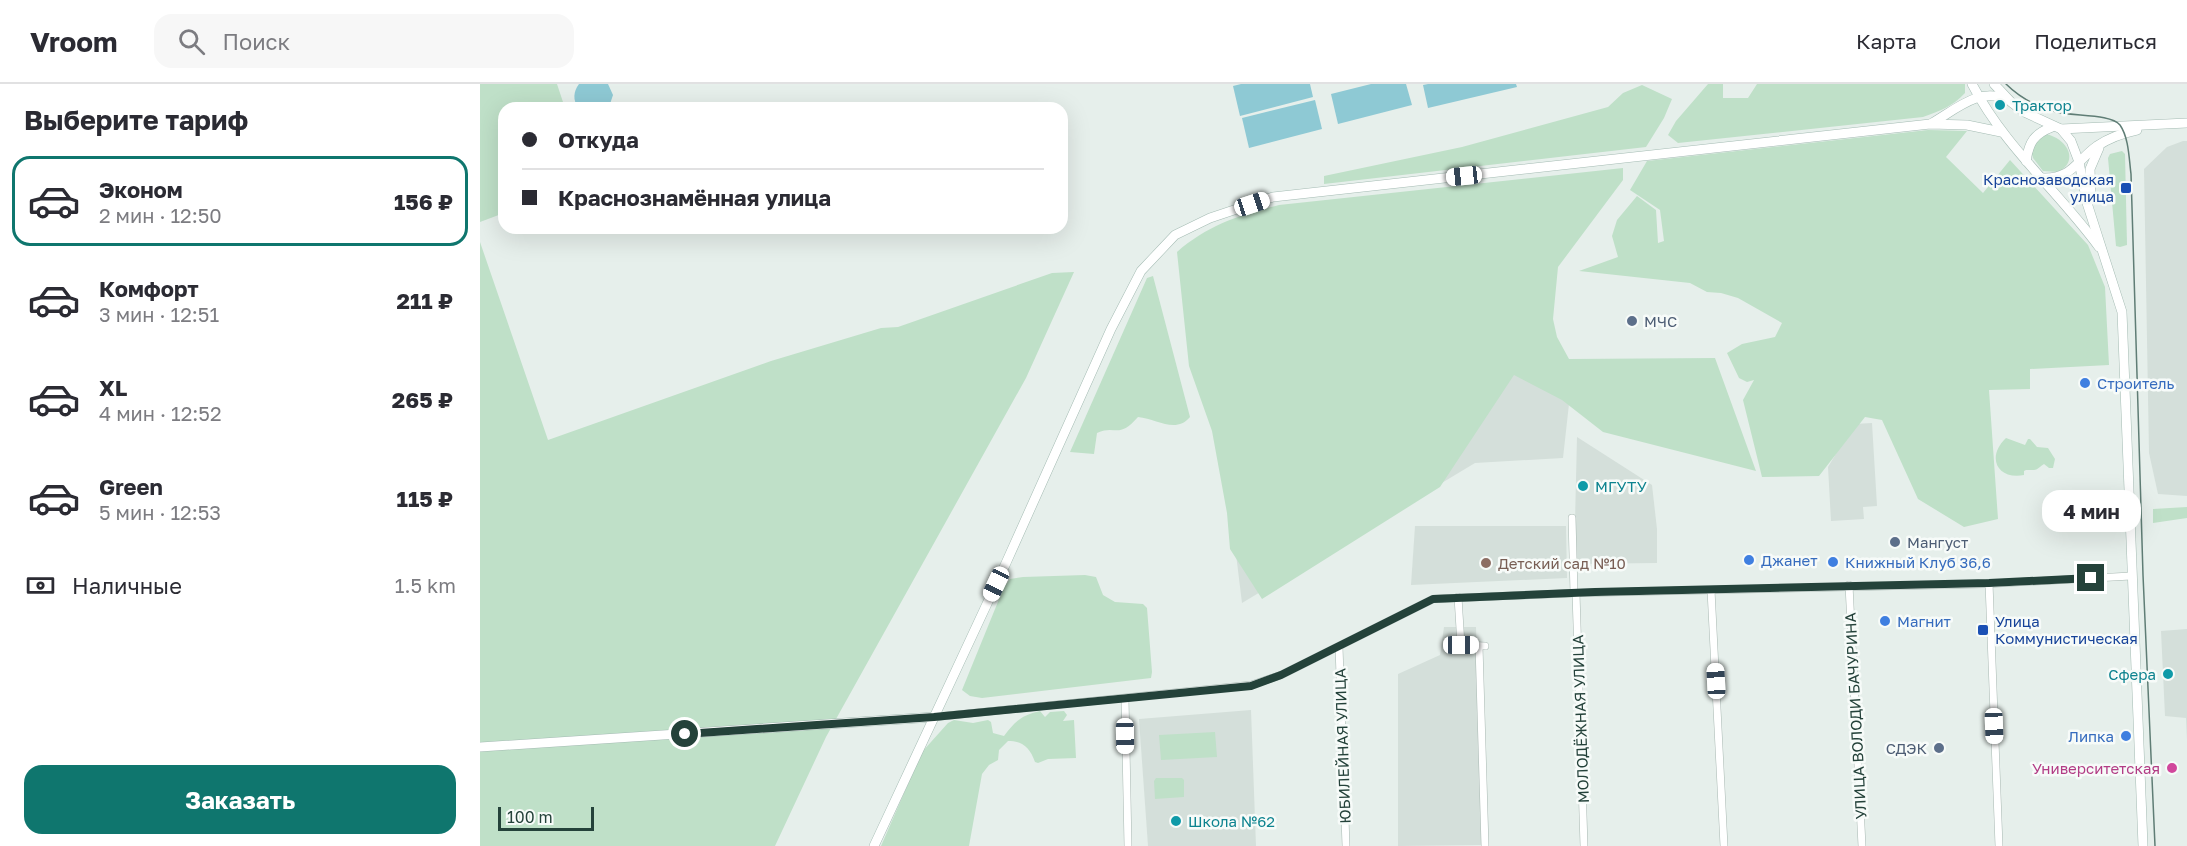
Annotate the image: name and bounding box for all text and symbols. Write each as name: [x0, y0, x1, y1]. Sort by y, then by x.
search box: [154, 14, 574, 68]
text: Vroom: [30, 25, 118, 58]
icon: search: [175, 25, 208, 58]
text: Поиск: [223, 28, 290, 55]
text: Карта: [1856, 28, 1917, 54]
text: Слои: [1950, 28, 2001, 54]
text: Поделиться: [2034, 28, 2157, 54]
place label: Трактор: [2012, 96, 2072, 114]
marker: Трактор: [1993, 98, 2007, 112]
text: Выберите тариф: [24, 104, 248, 136]
text: Откуда: [558, 126, 639, 153]
car: [1445, 165, 1483, 187]
place label: Краснозаводская улица: [1983, 170, 2114, 205]
icon: car: [27, 174, 81, 228]
text: Эконом: [99, 176, 183, 203]
marker: Краснозаводская улица: [2119, 181, 2133, 195]
text: Краснознамённая улица: [558, 184, 831, 211]
text: 156 ₽: [394, 188, 453, 215]
car: [1232, 190, 1272, 218]
text: 2 мин · 12:50: [99, 203, 222, 227]
icon: car: [27, 273, 81, 327]
text: Комфорт: [99, 275, 199, 302]
text: 211 ₽: [397, 287, 453, 314]
text: 3 мин · 12:51: [99, 302, 219, 326]
place label: МЧС: [1644, 312, 1677, 330]
marker: МЧС: [1625, 314, 1639, 328]
icon: car: [27, 372, 81, 426]
text: XL: [99, 374, 127, 401]
place label: Строитель: [2097, 374, 2174, 392]
marker: Строитель: [2078, 376, 2092, 390]
text: 265 ₽: [392, 386, 453, 413]
text: 4 мин · 12:52: [99, 401, 222, 425]
icon: car: [27, 471, 81, 525]
text: Green: [99, 473, 163, 500]
place label: МГУТУ: [1595, 477, 1647, 495]
marker: МГУТУ: [1576, 479, 1590, 493]
text: 115 ₽: [397, 485, 453, 512]
callout: 4 мин: [2042, 491, 2140, 533]
text: 4 мин: [2063, 499, 2120, 523]
text: 5 мин · 12:53: [99, 500, 221, 524]
place label: Мангуст: [1907, 533, 1969, 551]
marker: Мангуст: [1888, 535, 1902, 549]
place label: Джанет: [1761, 551, 1818, 569]
marker: Джанет: [1742, 553, 1756, 567]
place label: Книжный Клуб 36,6: [1845, 553, 1991, 571]
place label: Детский сад №10: [1498, 554, 1626, 572]
marker: Книжный Клуб 36,6: [1826, 555, 1840, 569]
marker: Детский сад №10: [1479, 556, 1493, 570]
car: [980, 564, 1012, 604]
route end: [2077, 564, 2104, 591]
icon: cash: [24, 569, 57, 602]
text: Наличные: [72, 572, 182, 599]
text: 1.5 km: [395, 573, 456, 597]
street label: УЛИЦА ВОЛОДИ БАЧУРИНА: [1841, 612, 1869, 820]
place label: Магнит: [1897, 612, 1952, 630]
place label: Улица Коммунистическая: [1995, 612, 2138, 647]
marker: Магнит: [1878, 614, 1892, 628]
marker: Улица Коммунистическая: [1976, 623, 1990, 637]
street label: МОЛОДЁЖНАЯ УЛИЦА: [1568, 634, 1592, 804]
car: [1443, 636, 1479, 654]
car: [1706, 663, 1726, 699]
place label: Сфера: [2108, 665, 2156, 683]
marker: Сфера: [2161, 667, 2175, 681]
street label: ЮБИЛЕЙНАЯ УЛИЦА: [1330, 668, 1354, 824]
car: [1984, 708, 2004, 744]
car: [1116, 718, 1134, 754]
route start: [671, 720, 698, 747]
place label: Липка: [2068, 727, 2114, 745]
marker: Липка: [2119, 729, 2133, 743]
place label: СДЭК: [1886, 739, 1927, 757]
marker: СДЭК: [1932, 741, 1946, 755]
place label: Университетская: [2032, 759, 2160, 777]
marker: Университетская: [2165, 761, 2179, 775]
button: Заказать: [24, 765, 456, 834]
scale bar: [498, 804, 594, 832]
text: 100 m: [507, 807, 553, 827]
place label: Школа №62: [1188, 812, 1275, 830]
marker: Школа №62: [1169, 814, 1183, 828]

